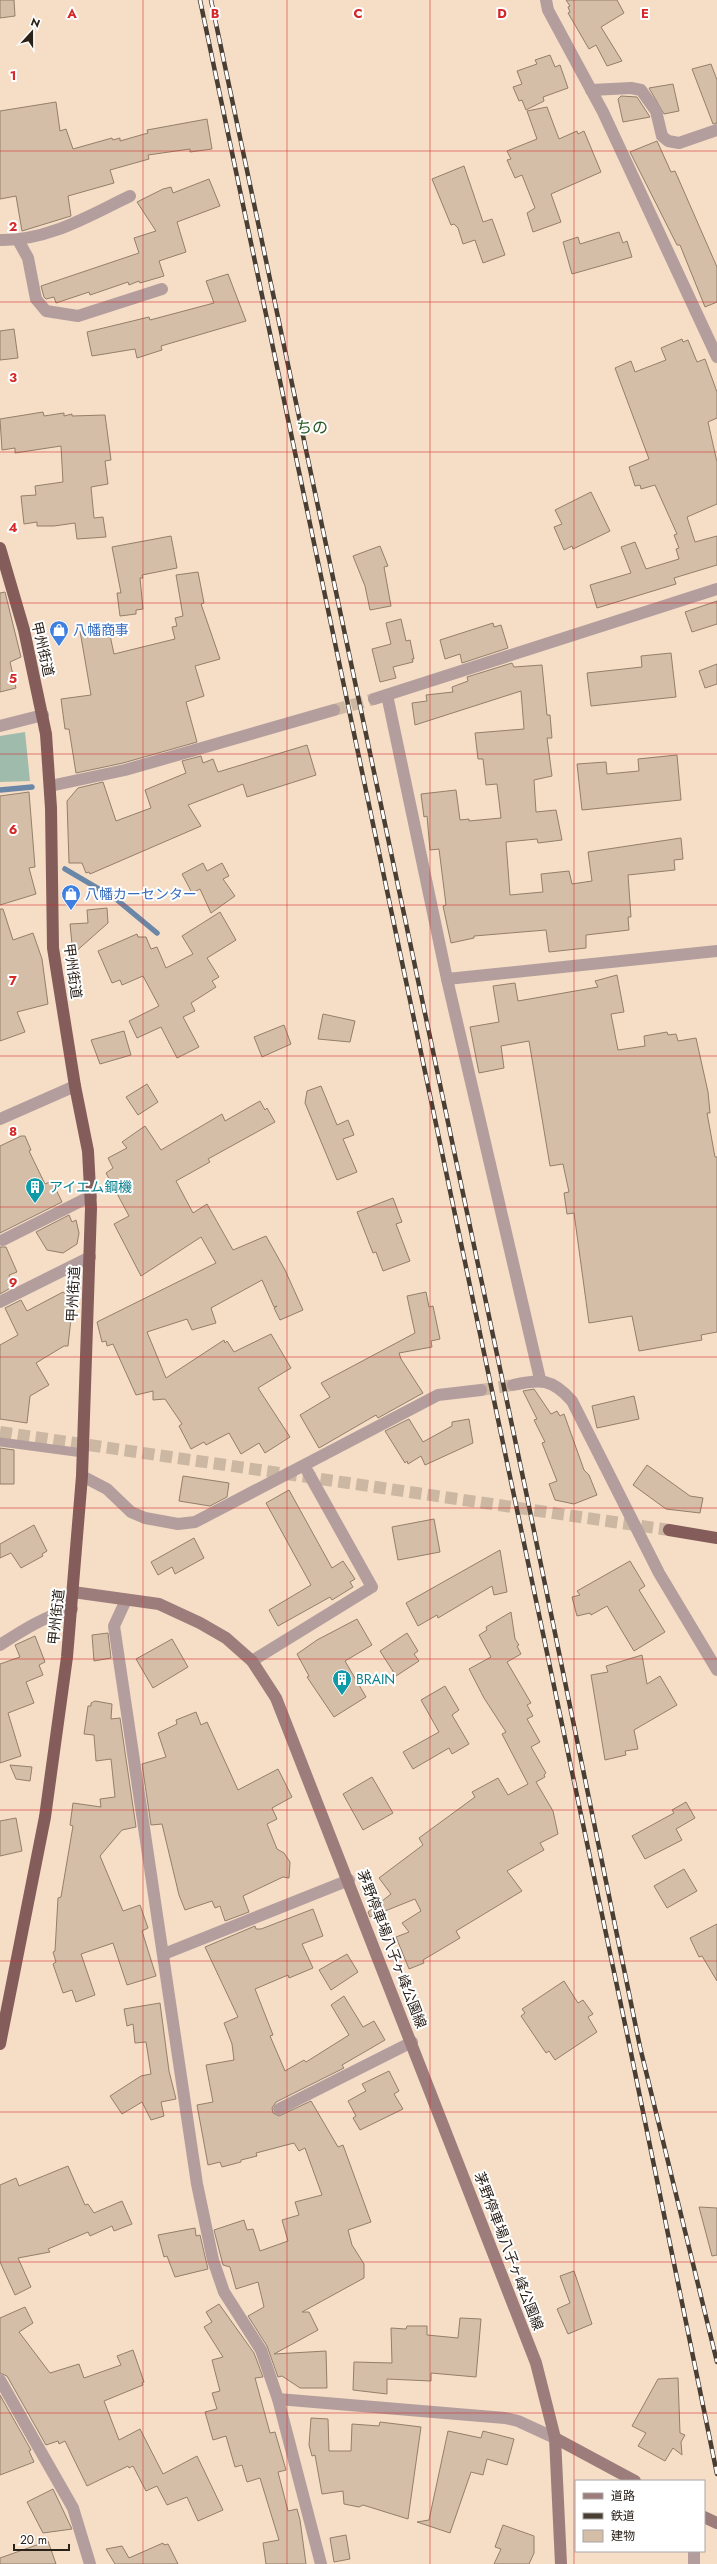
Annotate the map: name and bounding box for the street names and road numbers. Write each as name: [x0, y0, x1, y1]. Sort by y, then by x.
street label: 甲州街道: [27, 619, 59, 679]
street label: 甲州街道: [59, 942, 87, 1000]
street label: 甲州街道: [62, 1266, 84, 1322]
street label: 甲州街道: [43, 1588, 69, 1646]
street label: 茅野停車場八子ヶ峰公園線: [353, 1867, 431, 2031]
street label: 茅野停車場八子ヶ峰公園線: [470, 2169, 548, 2333]

